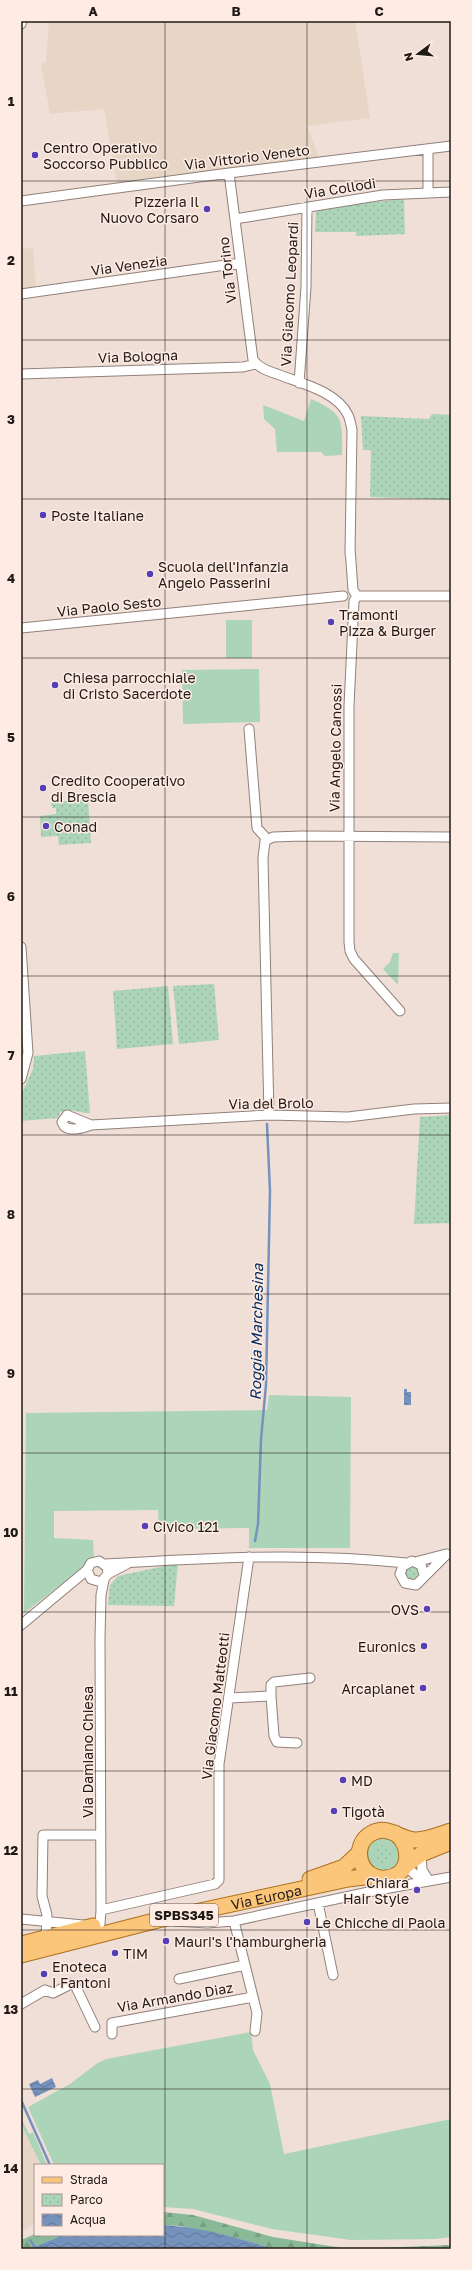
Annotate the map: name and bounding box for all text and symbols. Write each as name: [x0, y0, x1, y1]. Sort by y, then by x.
text: A: [88, 3, 98, 19]
text: B: [231, 3, 241, 19]
text: C: [374, 3, 384, 19]
north arrow: [398, 34, 438, 74]
text: N: [401, 51, 415, 63]
text: 1: [8, 93, 15, 109]
place label: Centro Operativo Soccorso Pubblico: [43, 139, 168, 172]
street label: Via Vittorio Veneto: [184, 141, 310, 173]
marker: Centro Operativo Soccorso Pubblico: [30, 150, 40, 160]
street label: Via Collodi: [303, 174, 377, 202]
place label: Pizzeria Il Nuovo Corsaro: [100, 193, 199, 226]
marker: Pizzeria Il Nuovo Corsaro: [202, 204, 212, 214]
street label: Via Giacomo Leopardi: [277, 221, 301, 367]
street label: Via Torino: [215, 236, 239, 304]
street label: Via Venezia: [90, 251, 168, 279]
text: 2: [7, 252, 15, 268]
street label: Via Bologna: [98, 346, 178, 366]
text: 3: [7, 411, 15, 427]
place label: Poste Italiane: [51, 507, 144, 524]
marker: Poste Italiane: [38, 510, 48, 520]
place label: Scuola dell'Infanzia Angelo Passerini: [158, 558, 289, 591]
marker: Scuola dell'Infanzia Angelo Passerini: [145, 569, 155, 579]
text: 4: [7, 570, 15, 586]
street label: Via Paolo Sesto: [56, 592, 162, 620]
place label: Tramonti Pizza & Burger: [339, 606, 437, 639]
marker: Tramonti Pizza & Burger: [326, 617, 336, 627]
place label: Chiesa parrocchiale di Cristo Sacerdote: [63, 669, 196, 702]
marker: Chiesa parrocchiale di Cristo Sacerdote: [50, 680, 60, 690]
street label: Via Angelo Canossi: [325, 684, 345, 812]
text: 5: [7, 729, 15, 745]
place label: Credito Cooperativo di Brescia: [51, 772, 185, 805]
marker: Credito Cooperativo di Brescia: [38, 783, 48, 793]
place label: Conad: [54, 818, 97, 835]
marker: Conad: [41, 821, 51, 831]
text: 6: [7, 888, 15, 904]
text: 7: [7, 1047, 15, 1063]
street label: Via del Brolo: [228, 1094, 314, 1112]
text: 8: [7, 1206, 15, 1222]
water label: Roggia Marchesina: [246, 1263, 267, 1400]
text: 9: [7, 1365, 15, 1381]
place label: Civico 121: [153, 1518, 219, 1535]
marker: Civico 121: [140, 1521, 150, 1531]
text: 10: [3, 1524, 19, 1540]
place label: OVS: [391, 1601, 419, 1618]
marker: OVS: [422, 1604, 432, 1614]
street label: Via Giacomo Matteotti: [198, 1631, 232, 1781]
place label: Euronics: [358, 1638, 416, 1655]
marker: Euronics: [419, 1641, 429, 1651]
place label: Arcaplanet: [341, 1680, 415, 1697]
text: 11: [4, 1683, 18, 1699]
marker: Arcaplanet: [418, 1683, 428, 1693]
street label: Via Damiano Chiesa: [79, 1686, 96, 1818]
place label: MD: [351, 1772, 373, 1789]
marker: MD: [338, 1775, 348, 1785]
place label: Tigotà: [342, 1803, 385, 1820]
marker: Tigotà: [329, 1806, 339, 1816]
text: 12: [4, 1842, 18, 1858]
place label: Chiara Hair Style: [343, 1874, 409, 1907]
street label: Via Europa: [229, 1881, 303, 1913]
marker: Chiara Hair Style: [412, 1885, 422, 1895]
road number: SPBS345: [150, 1904, 218, 1926]
place label: Le Chicche di Paola: [315, 1914, 445, 1931]
marker: Le Chicche di Paola: [302, 1917, 312, 1927]
place label: Mauri's l'hamburgheria: [174, 1933, 326, 1950]
marker: Mauri's l'hamburgheria: [161, 1936, 171, 1946]
place label: TIM: [123, 1945, 148, 1962]
marker: TIM: [110, 1948, 120, 1958]
place label: Enoteca I Fantoni: [52, 1958, 111, 1991]
marker: Enoteca I Fantoni: [39, 1969, 49, 1979]
street label: Via Armando Diaz: [116, 1978, 234, 2016]
text: 13: [4, 2001, 18, 2017]
text: 14: [4, 2160, 18, 2176]
legend: [34, 2164, 164, 2236]
text: Strada: [70, 2172, 108, 2187]
text: Parco: [70, 2192, 103, 2207]
text: Acqua: [70, 2212, 106, 2227]

